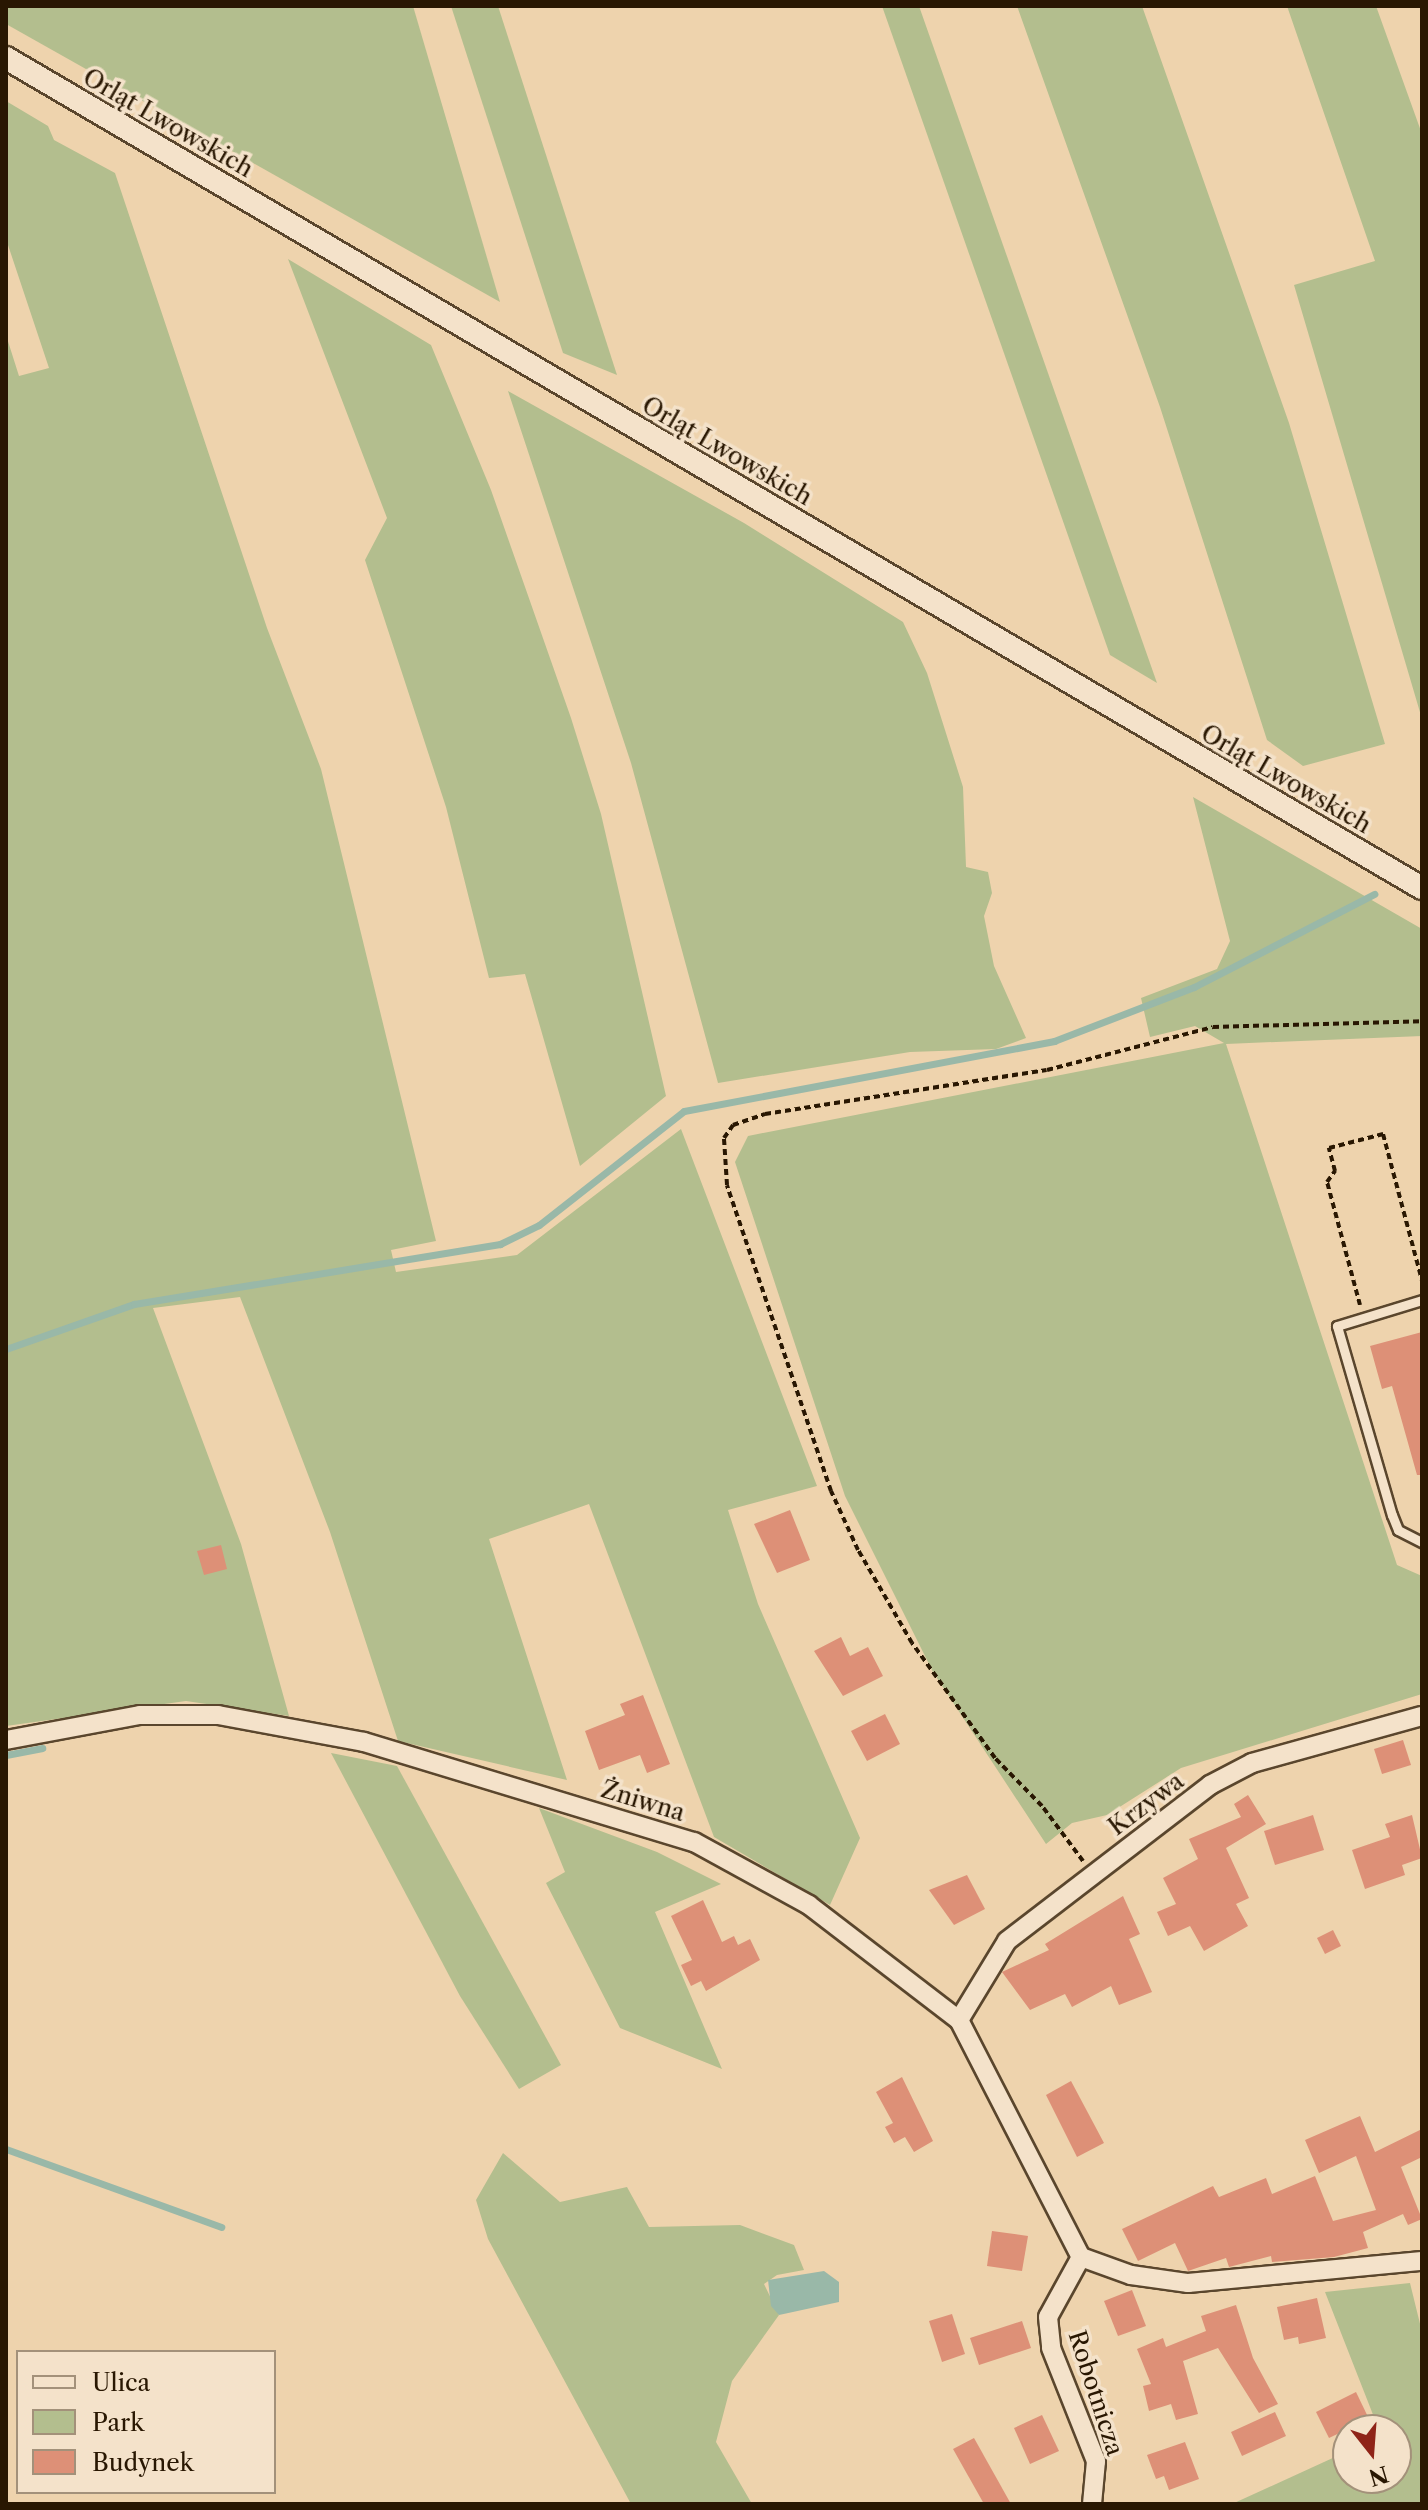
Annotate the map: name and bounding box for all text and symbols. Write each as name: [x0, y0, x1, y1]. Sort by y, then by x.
street label: Orląt Lwowskich: [78, 63, 258, 183]
street label: Orląt Lwowskich: [637, 391, 817, 511]
street label: Orląt Lwowskich: [1196, 719, 1376, 839]
street label: Krzywa: [1103, 1767, 1189, 1841]
street label: Żniwna: [598, 1775, 688, 1827]
street label: Robotnicza: [1062, 2327, 1130, 2459]
legend: [16, 2350, 276, 2494]
text: Ulica: [92, 2368, 150, 2397]
text: Park: [92, 2408, 144, 2437]
north arrow: [1332, 2414, 1412, 2494]
text: Budynek: [92, 2448, 194, 2477]
text: N: [1365, 2460, 1392, 2491]

